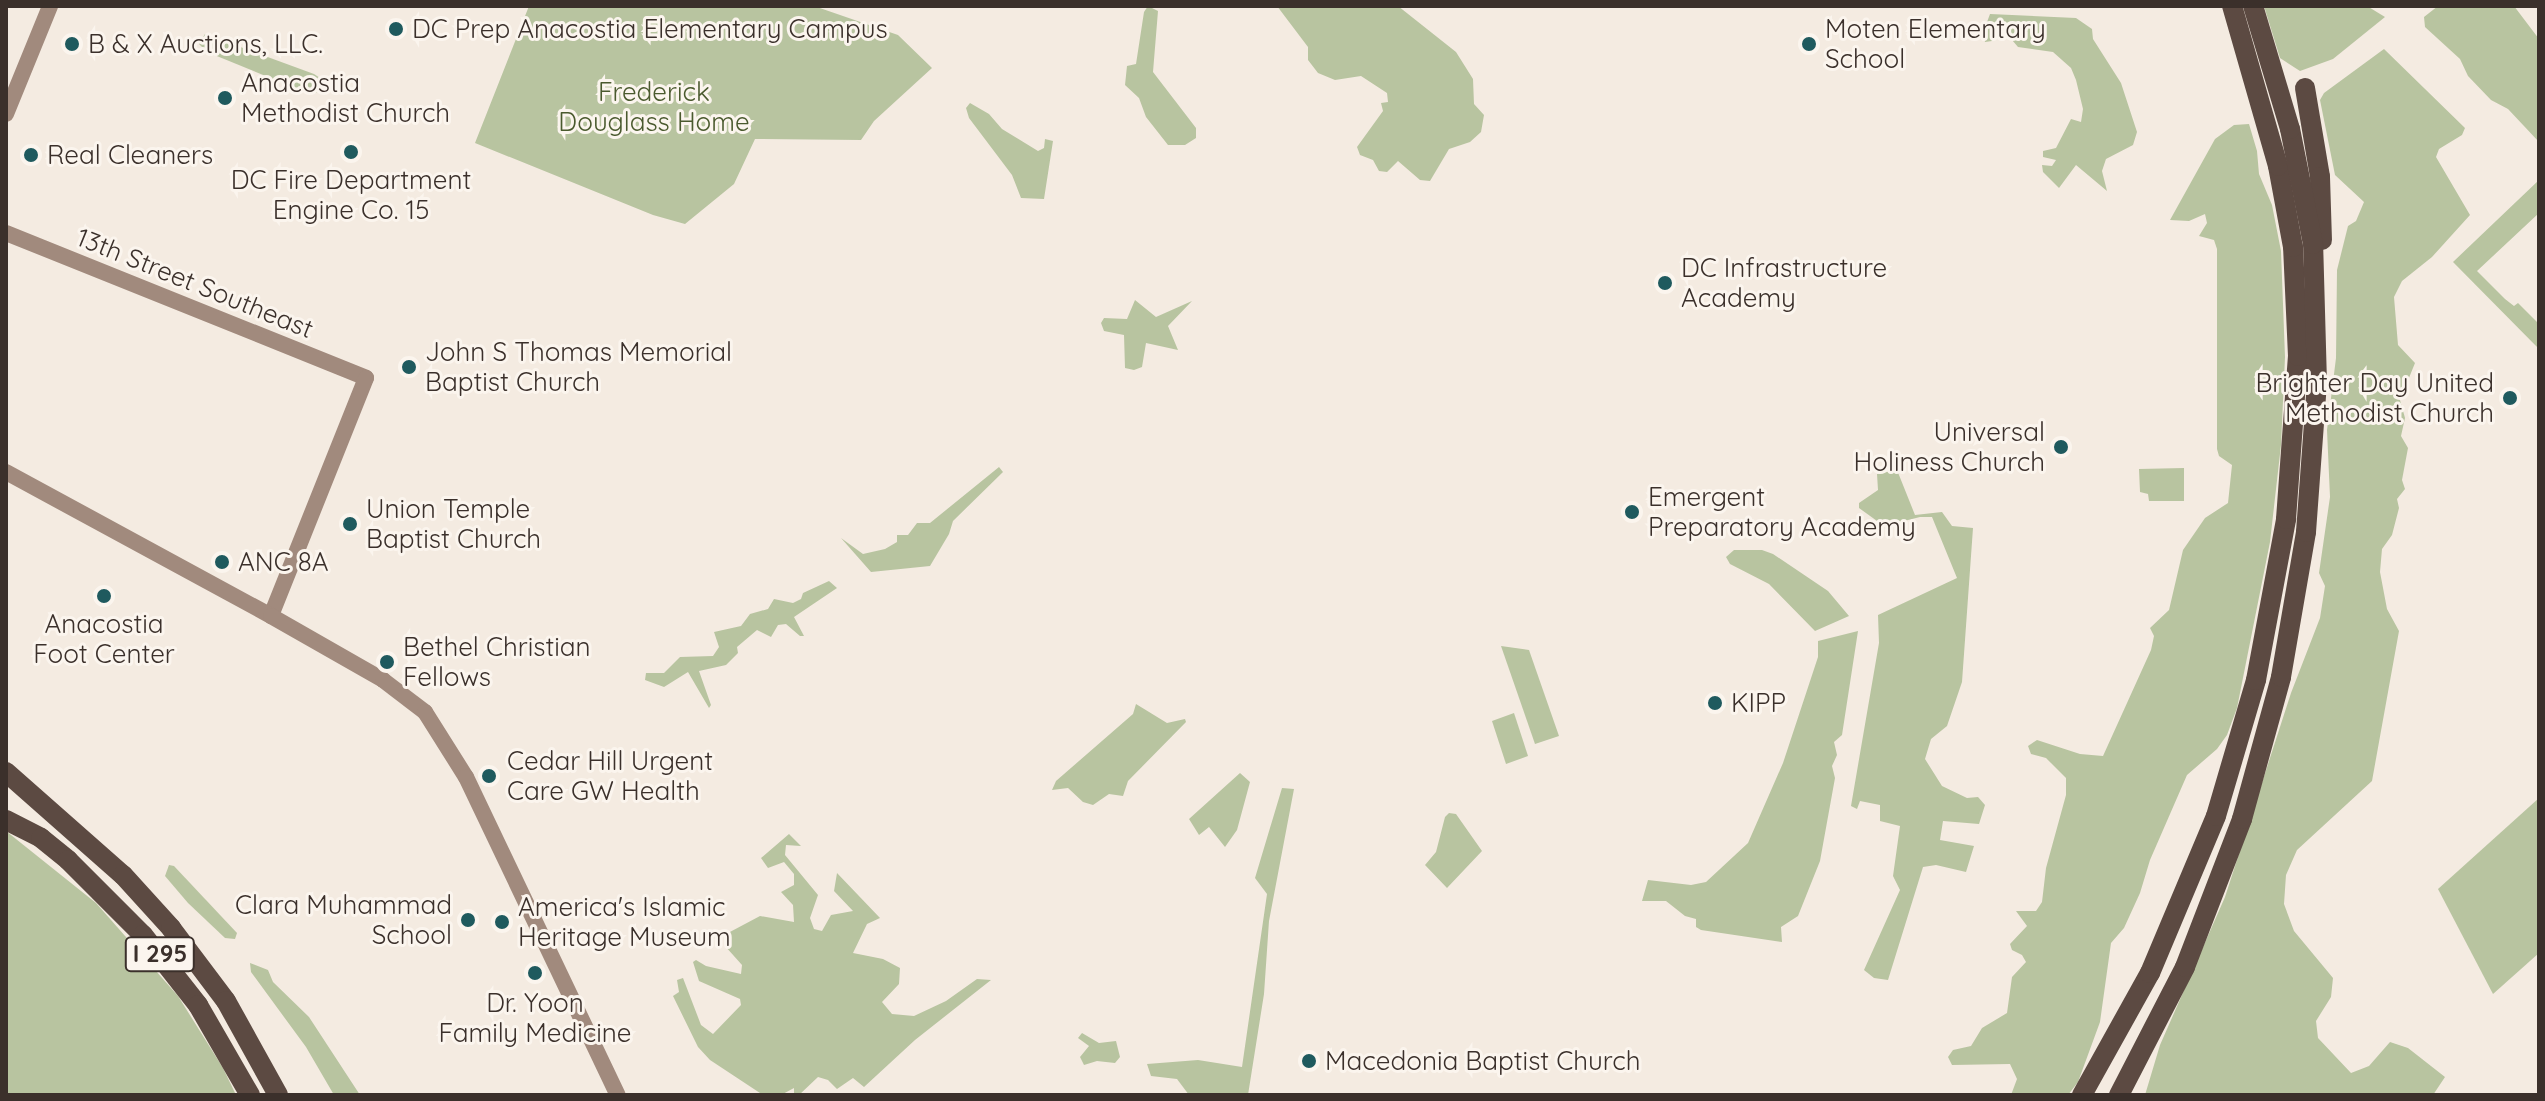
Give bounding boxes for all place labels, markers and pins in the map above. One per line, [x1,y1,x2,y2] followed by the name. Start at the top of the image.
[412,13,888,45] place label: DC Prep Anacostia Elementary Campus
[1825,13,2046,74] place label: Moten Elementary School
[387,20,405,38] marker: DC Prep Anacostia Elementary Campus
[88,28,323,60] place label: B & X Auctions, LLC.
[63,35,81,53] marker: B & X Auctions, LLC.
[1800,35,1818,53] marker: Moten Elementary School
[241,67,450,128] place label: Anacostia Methodist Church
[216,89,234,107] marker: Anacostia Methodist Church
[47,139,213,171] place label: Real Cleaners
[342,143,360,161] marker: DC Fire Department Engine Co. 15
[22,146,40,164] marker: Real Cleaners
[231,164,471,226] place label: DC Fire Department Engine Co. 15
[1681,252,1887,314] place label: DC Infrastructure Academy
[1656,274,1674,292] marker: DC Infrastructure Academy
[425,336,732,398] place label: John S Thomas Memorial Baptist Church
[400,358,418,376] marker: John S Thomas Memorial Baptist Church
[2255,367,2494,428] place label: Brighter Day United Methodist Church
[2501,389,2519,407] marker: Brighter Day United Methodist Church
[1854,416,2045,478] place label: Universal Holiness Church
[2052,438,2070,456] marker: Universal Holiness Church
[1648,481,1916,542] place label: Emergent Preparatory Academy
[366,493,541,554] place label: Union Temple Baptist Church
[1623,503,1641,521] marker: Emergent Preparatory Academy
[341,515,359,533] marker: Union Temple Baptist Church
[238,546,329,578] place label: ANC 8A
[213,553,231,571] marker: ANC 8A
[95,587,113,605] marker: Anacostia Foot Center
[33,608,175,670] place label: Anacostia Foot Center
[403,631,591,692] place label: Bethel Christian Fellows
[378,653,396,671] marker: Bethel Christian Fellows
[1731,687,1786,719] place label: KIPP
[1706,694,1724,712] marker: KIPP
[507,745,713,806] place label: Cedar Hill Urgent Care GW Health
[478,765,500,787] marker: Cedar Hill Urgent Care GW Health
[235,889,452,950] place label: Clara Muhammad School
[518,891,731,952] place label: America's Islamic Heritage Museum
[459,911,477,929] marker: Clara Muhammad School
[493,913,511,931] marker: America's Islamic Heritage Museum
[524,962,546,984] marker: Dr. Yoon Family Medicine
[439,987,631,1048] place label: Dr. Yoon Family Medicine
[1325,1045,1640,1077] place label: Macedonia Baptist Church
[1300,1052,1318,1070] marker: Macedonia Baptist Church

